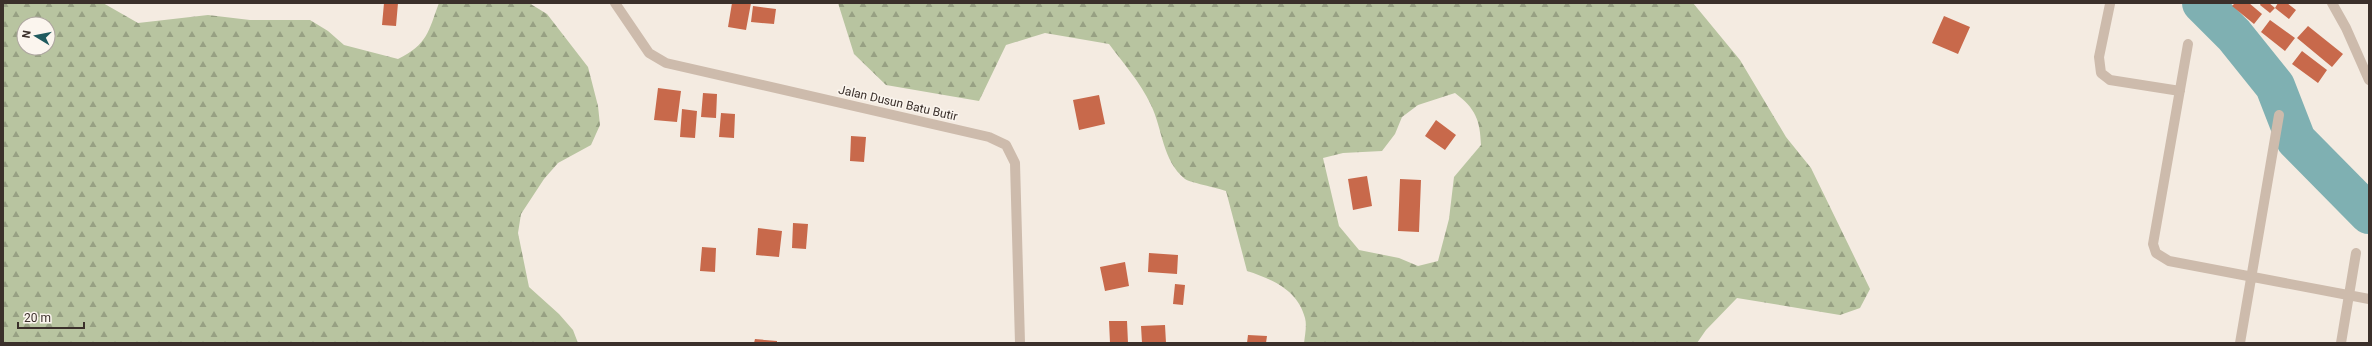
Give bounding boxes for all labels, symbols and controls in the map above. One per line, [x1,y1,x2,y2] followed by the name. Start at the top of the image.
[16,16,56,56] north arrow
[20,29,34,39] text: N
[837,82,959,124] street label: Jalan Dusun Batu Butir
[18,304,84,330] scale bar
[24,311,51,325] text: 20 m

